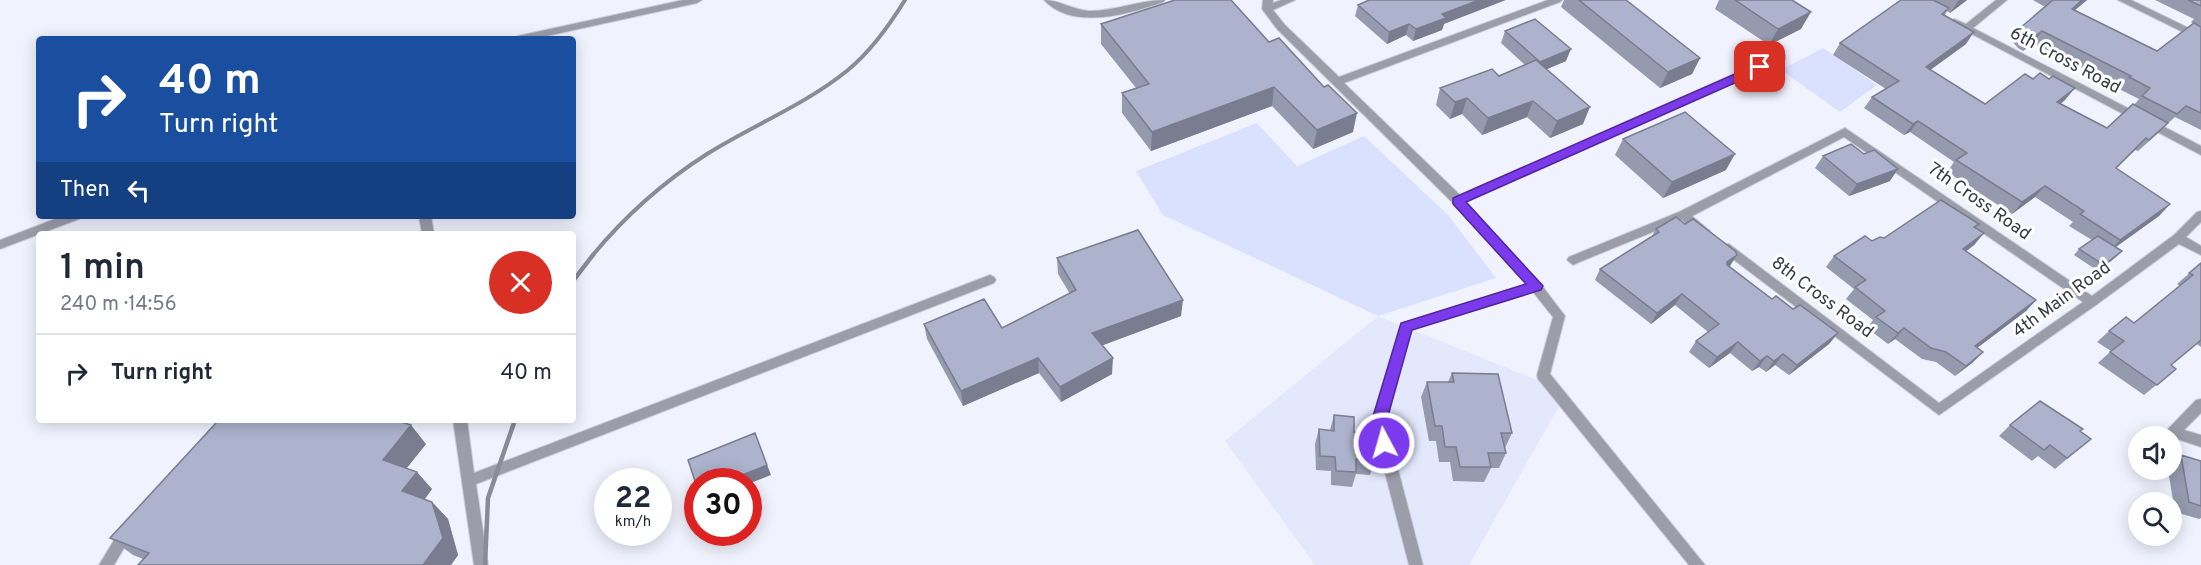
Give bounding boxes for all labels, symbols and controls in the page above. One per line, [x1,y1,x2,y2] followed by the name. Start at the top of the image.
[2006,22,2124,100] street label: 6th Cross Road
[1734,41,1785,92] pin
[1743,50,1776,83] icon: arrive
[159,56,261,109] text: 40 m
[60,60,138,138] icon: right
[159,108,278,142] text: Turn right
[1923,158,2035,246] street label: 7th Cross Road
[122,174,155,207] icon: left
[60,177,110,204] text: Then
[60,246,145,292] text: 1 min
[489,251,552,314] button: close
[1766,252,1878,344] street label: 8th Cross Road
[2008,257,2116,343] street label: 4th Main Road
[60,292,177,318] text: 240 m · 14:56
[60,357,93,390] icon: right
[111,360,213,387] text: Turn right
[500,360,552,387] text: 40 m
[1352,411,1416,475] position arrow
[2128,426,2182,546] map controls
[2128,426,2182,480] button: sound
[684,468,762,546] speed limit sign: 30
[615,481,651,518] text: 22
[2128,492,2182,546] button: search
[615,513,651,532] text: km/h

